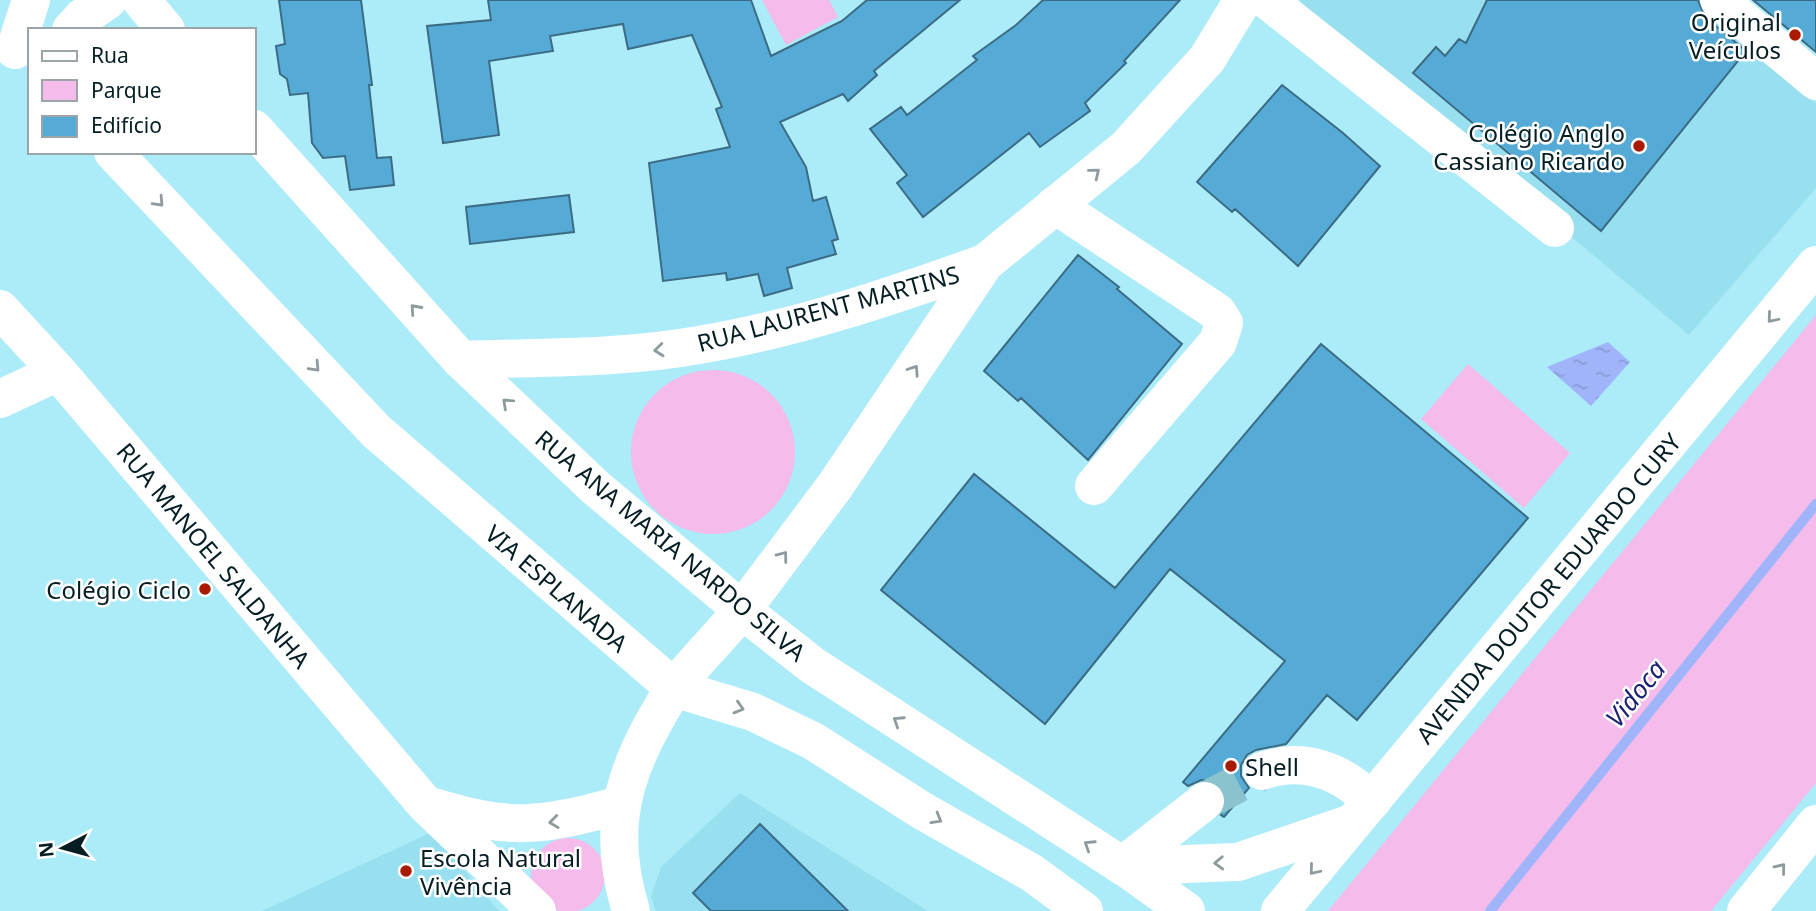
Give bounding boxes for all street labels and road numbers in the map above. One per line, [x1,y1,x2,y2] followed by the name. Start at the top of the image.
[693,257,963,359] street label: RUA LAURENT MARTINS
[529,422,814,669] street label: RUA ANA MARIA NARDO SILVA
[1408,425,1688,750] street label: AVENIDA DOUTOR EDUARDO CURY
[110,435,319,675] street label: RUA MANOEL SALDANHA
[479,517,636,660] street label: VIA ESPLANADA

